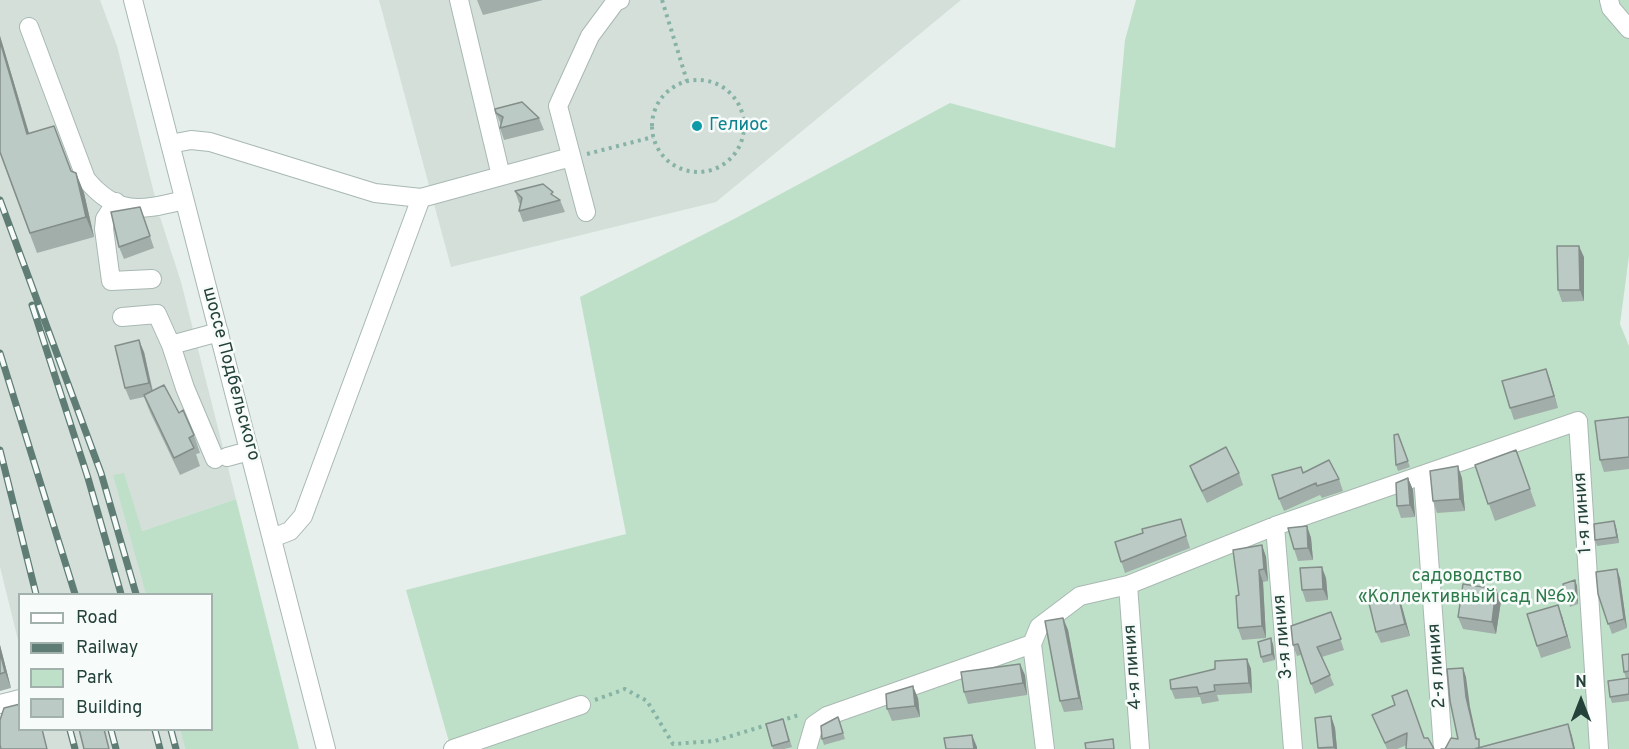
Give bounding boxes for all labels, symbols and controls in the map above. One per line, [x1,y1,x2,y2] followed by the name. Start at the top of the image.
[709,115,768,137] place label: Гелиос
[690,119,704,133] marker: Гелиос
[196,285,264,463] street label: шоссе Подбельского
[1570,471,1598,555] street label: 1-я линия
[1358,566,1576,608] park label: садоводство «Коллективный сад №6»
[18,593,213,731] legend
[1270,594,1298,680] street label: 3-я линия
[76,607,118,630] text: Road
[1424,623,1452,709] street label: 2-я линия
[1120,624,1148,710] street label: 4-я линия
[76,637,138,660] text: Railway
[76,667,113,690] text: Park
[1551,671,1611,731] north arrow
[1575,673,1587,693] text: N
[76,697,142,720] text: Building

